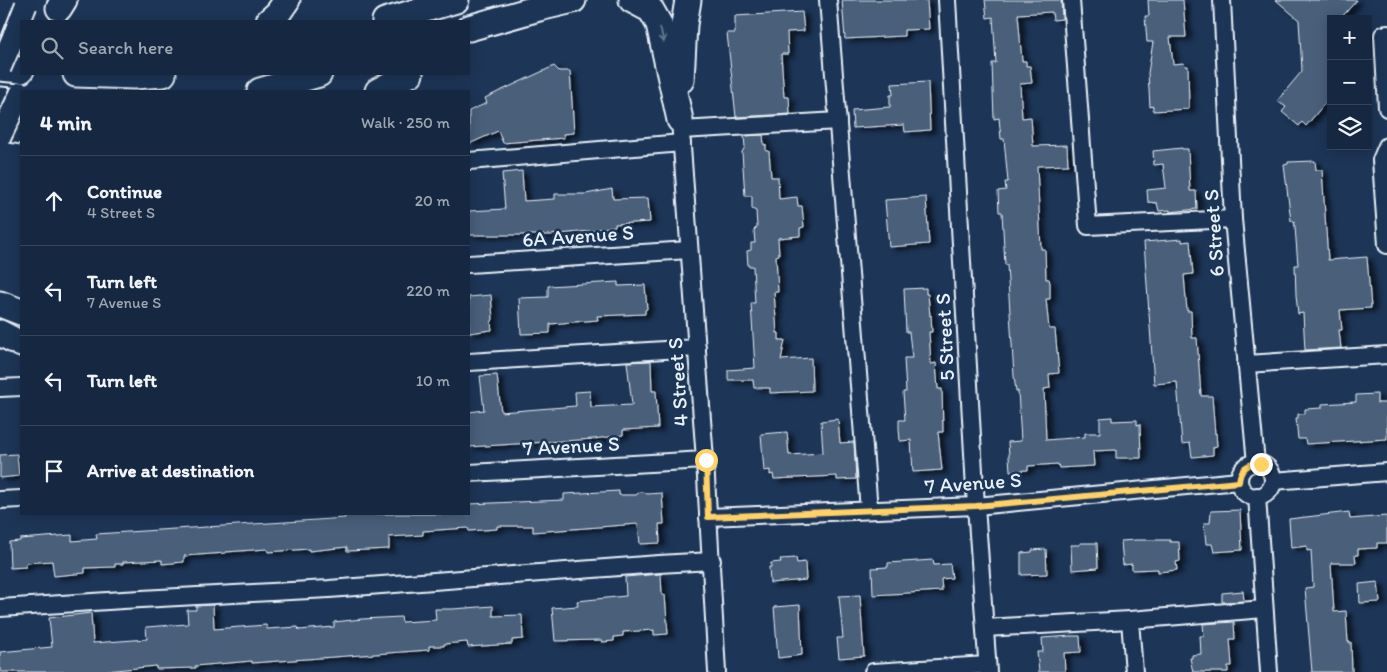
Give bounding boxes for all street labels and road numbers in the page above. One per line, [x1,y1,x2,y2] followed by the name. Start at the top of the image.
[1198,188,1229,278] street label: 6 Street S
[521,219,635,252] street label: 6A Avenue S
[930,293,959,382] street label: 5 Street S
[662,337,693,427] street label: 4 Street S
[522,430,620,461] street label: 7 Avenue S
[924,467,1022,498] street label: 7 Avenue S

